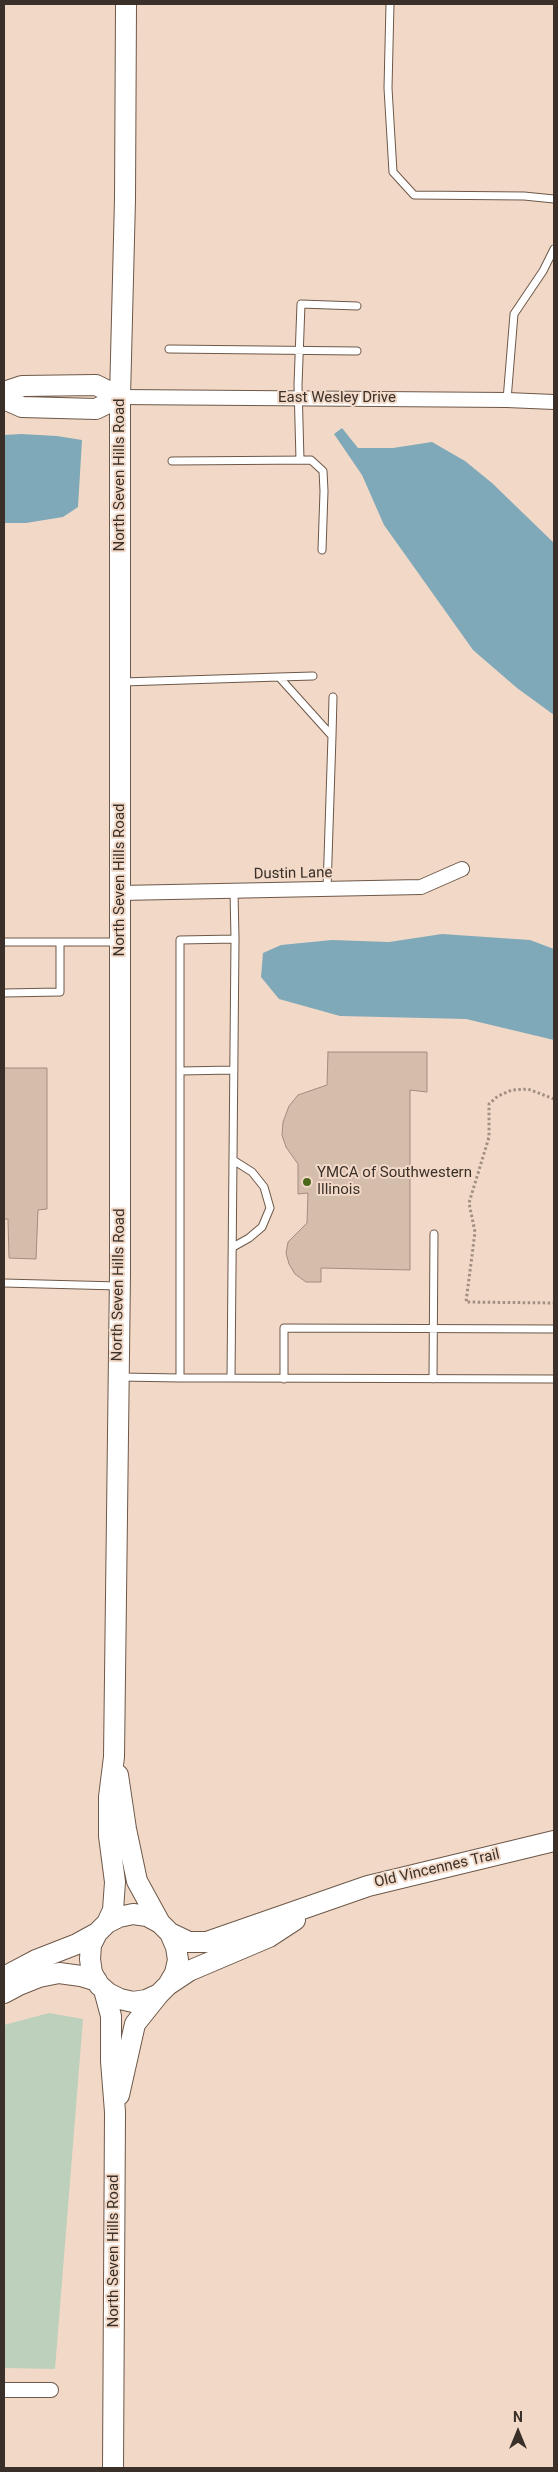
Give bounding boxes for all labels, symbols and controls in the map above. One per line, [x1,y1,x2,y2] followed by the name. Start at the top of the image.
[278,389,396,407] street label: East Wesley Drive
[111,398,129,552] street label: North Seven Hills Road
[111,803,129,957] street label: North Seven Hills Road
[253,864,333,884] street label: Dustin Lane
[317,1164,472,1199] place label: YMCA of Southwestern Illinois
[301,1176,313,1188] marker: YMCA of Southwestern Illinois
[109,1208,129,1362] street label: North Seven Hills Road
[373,1846,501,1892] street label: Old Vincennes Trail
[105,2174,123,2328] street label: North Seven Hills Road
[493,2407,543,2457] north arrow
[513,2409,523,2425] text: N

